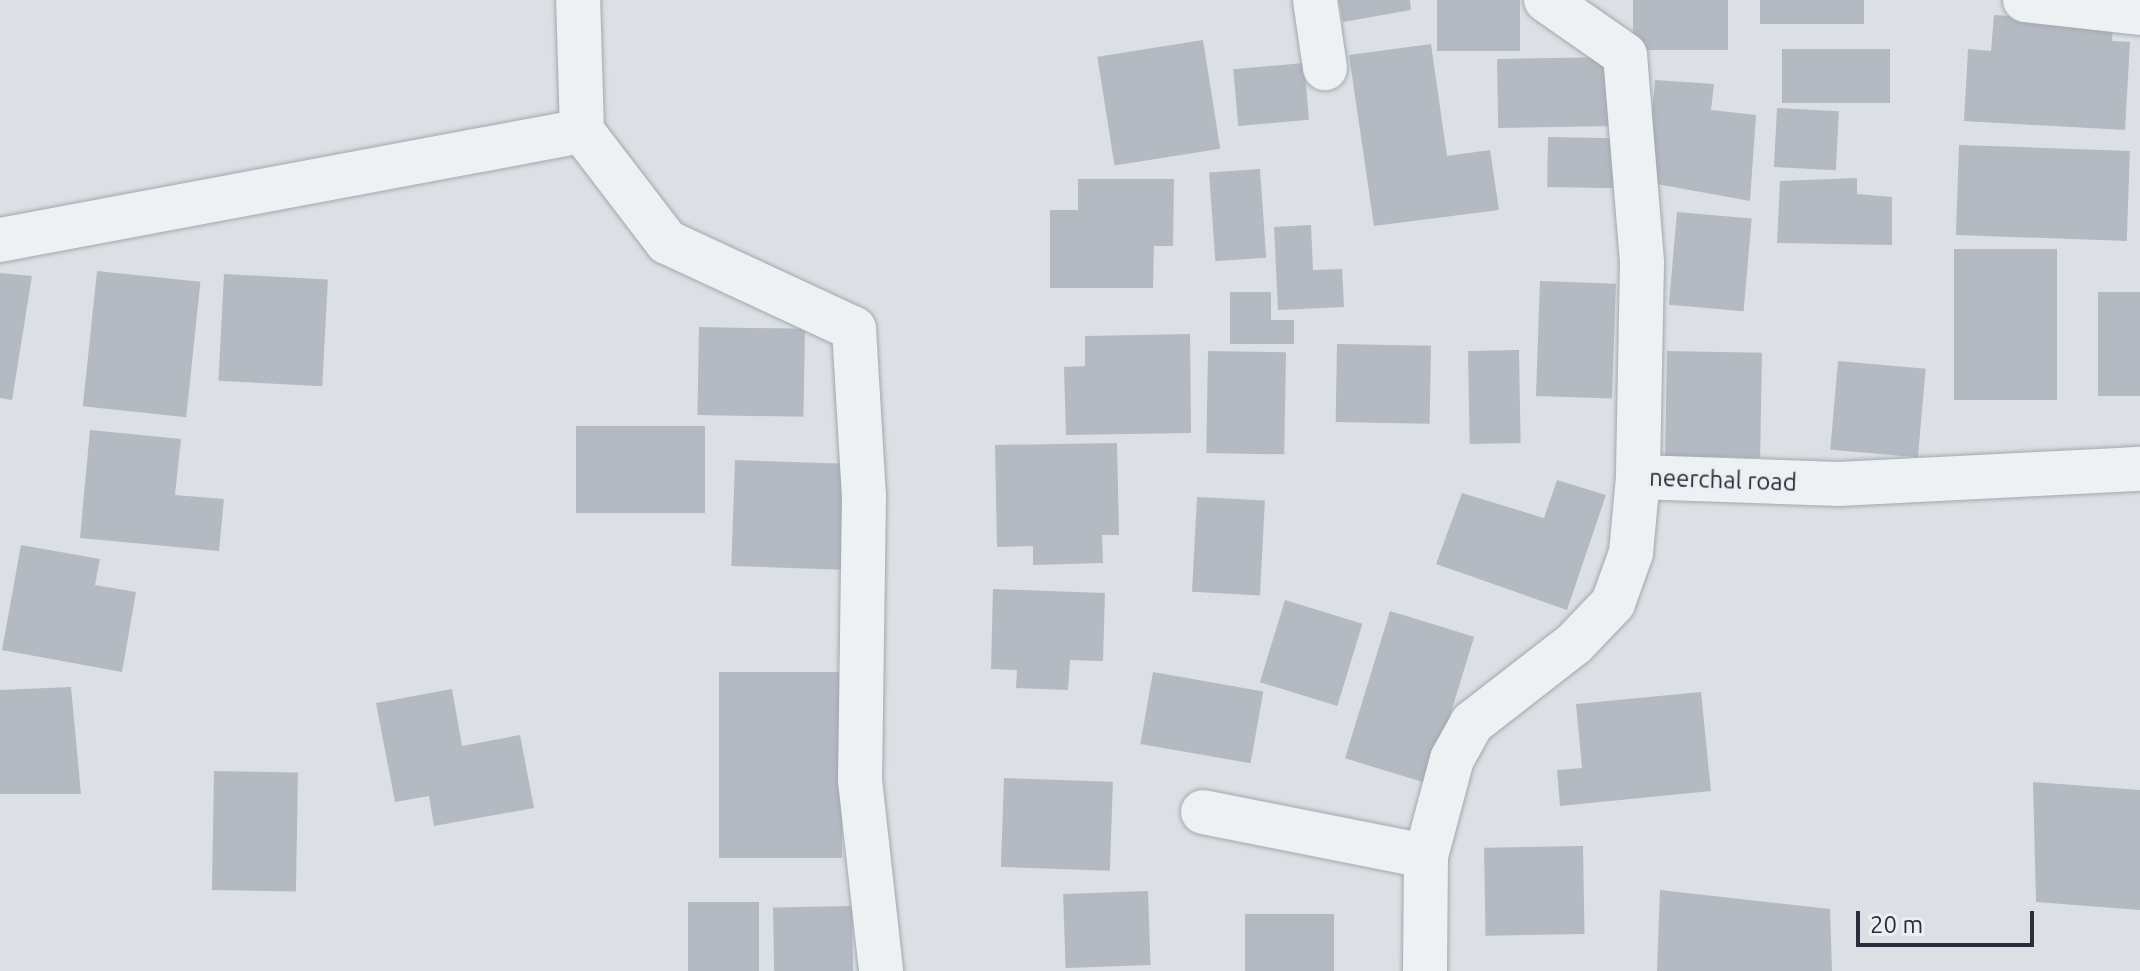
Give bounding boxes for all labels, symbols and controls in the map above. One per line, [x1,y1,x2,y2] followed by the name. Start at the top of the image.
[1649,463,1797,497] street label: neerchal road
[1860,895,2038,945] scale bar
[1870,911,1923,938] text: 20 m

